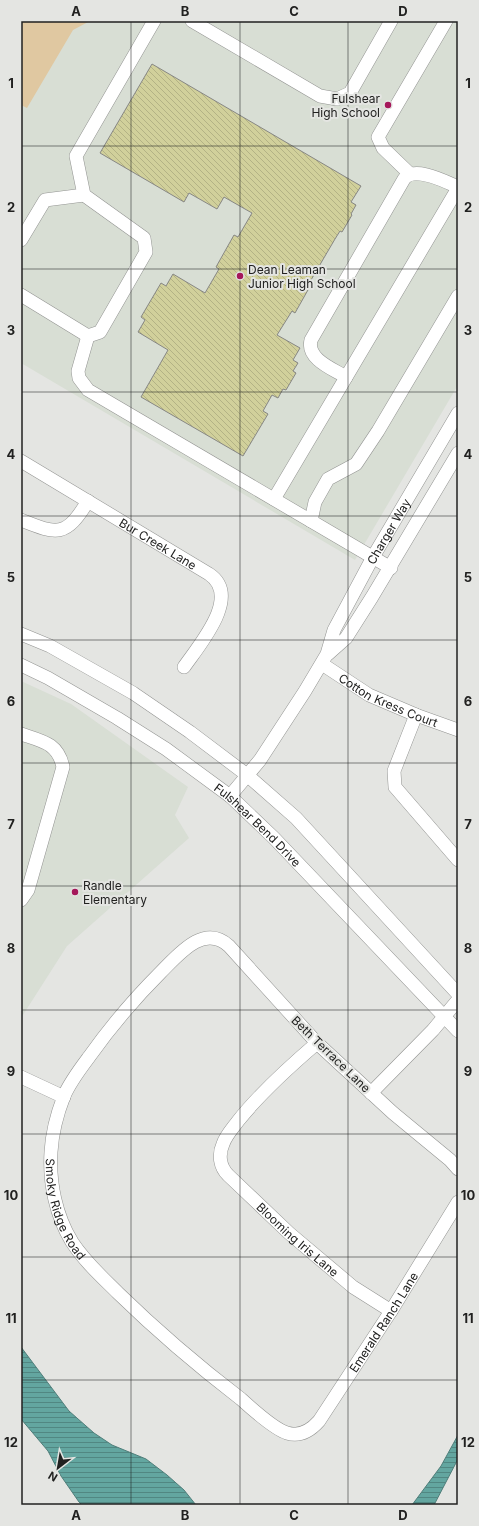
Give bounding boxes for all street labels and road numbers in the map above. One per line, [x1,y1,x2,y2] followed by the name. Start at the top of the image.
[363,495,414,567] street label: Charger Way
[117,514,200,572] street label: Bur Creek Lane
[336,670,440,730] street label: Cotton Kress Court
[212,780,304,869] street label: Fulshear Bend Drive
[288,1013,374,1095] street label: Beth Terrace Lane
[43,1158,89,1262] street label: Smoky Ridge Road
[254,1199,342,1279] street label: Blooming Iris Lane
[346,1269,421,1375] street label: Emerald Ranch Lane

